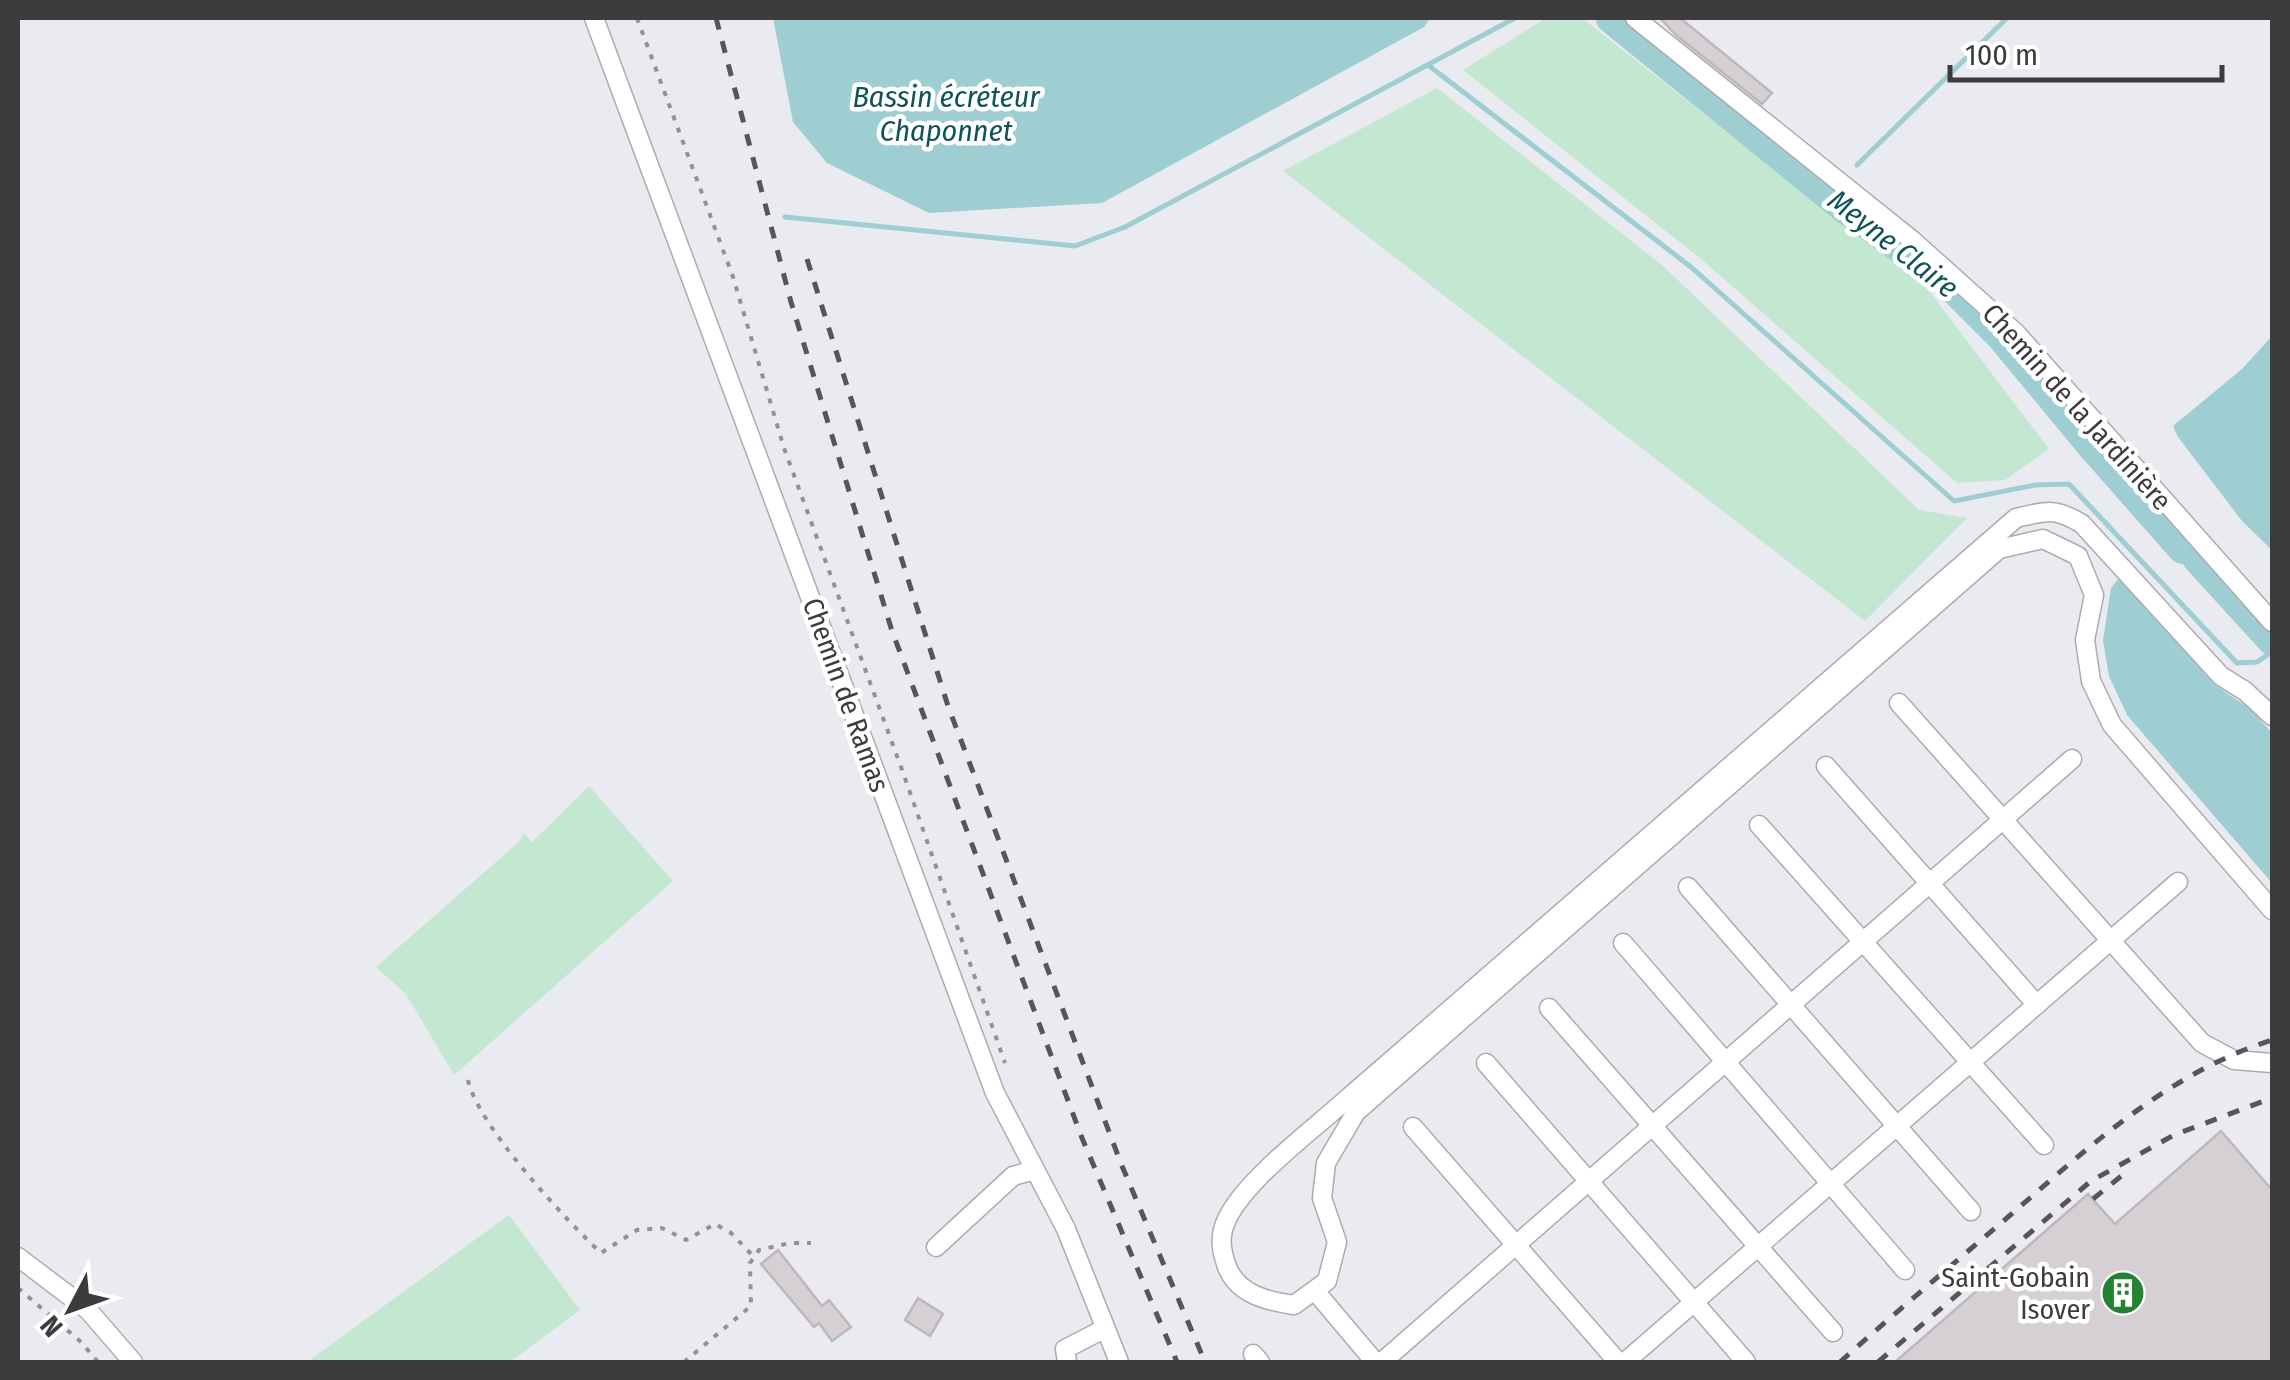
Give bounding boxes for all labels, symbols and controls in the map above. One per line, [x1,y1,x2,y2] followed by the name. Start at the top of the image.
[1950,20,2222,82] scale bar
[1965,37,2038,73] text: 100 m
[852,79,1041,149] water label: Bassin écréteur Chaponnet
[1821,182,1965,306] water label: Meyne Claire
[1976,297,2178,517] street label: Chemin de la Jardinière
[796,594,896,796] street label: Chemin de Ramas
[20,1260,120,1360] north arrow
[1941,1261,2090,1326] place label: Saint-Gobain Isover
[2100,1270,2146,1316] building icon: Saint-Gobain Isover
[34,1309,69,1343] text: N

